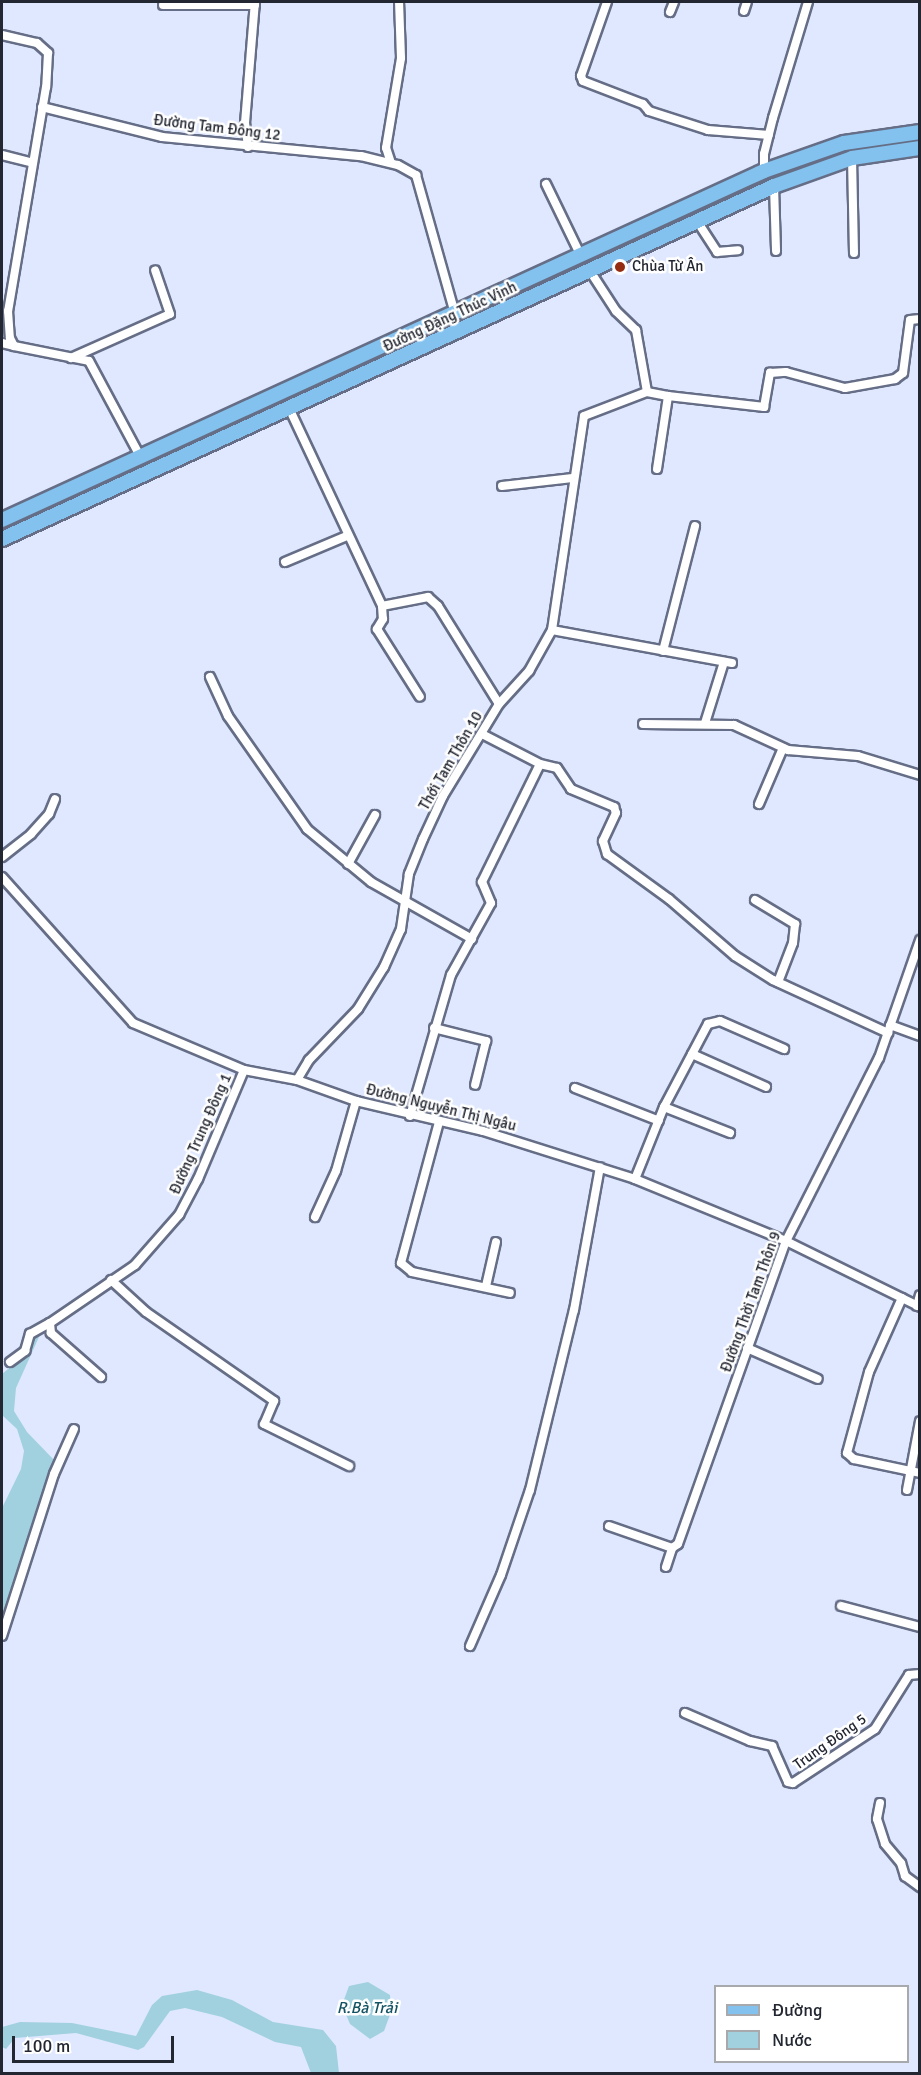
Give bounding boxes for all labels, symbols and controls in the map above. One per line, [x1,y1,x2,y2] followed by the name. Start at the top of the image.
[152,111,282,145] street label: Đường Tam Đông 12
[632,258,704,276] place label: Chùa Từ Ân
[613,260,627,274] marker: Chùa Từ Ân
[380,278,520,356] street label: Đường Đặng Thúc Vịnh
[415,708,487,814] street label: Thới Tam Thôn 10
[166,1071,236,1197] street label: Đường Trung Đông 1
[364,1081,518,1135] street label: Đường Nguyễn Thị Ngâu
[717,1229,785,1375] street label: Đường Thời Tam Thôn 9
[790,1710,870,1774] street label: Trung Đông 5
[714,1985,909,2063] legend
[337,1998,397,2018] water label: R.Bà Trải
[772,1999,823,2021] text: Đường
[15,2024,177,2062] scale bar
[772,2029,812,2051] text: Nước
[23,2035,70,2057] text: 100 m

